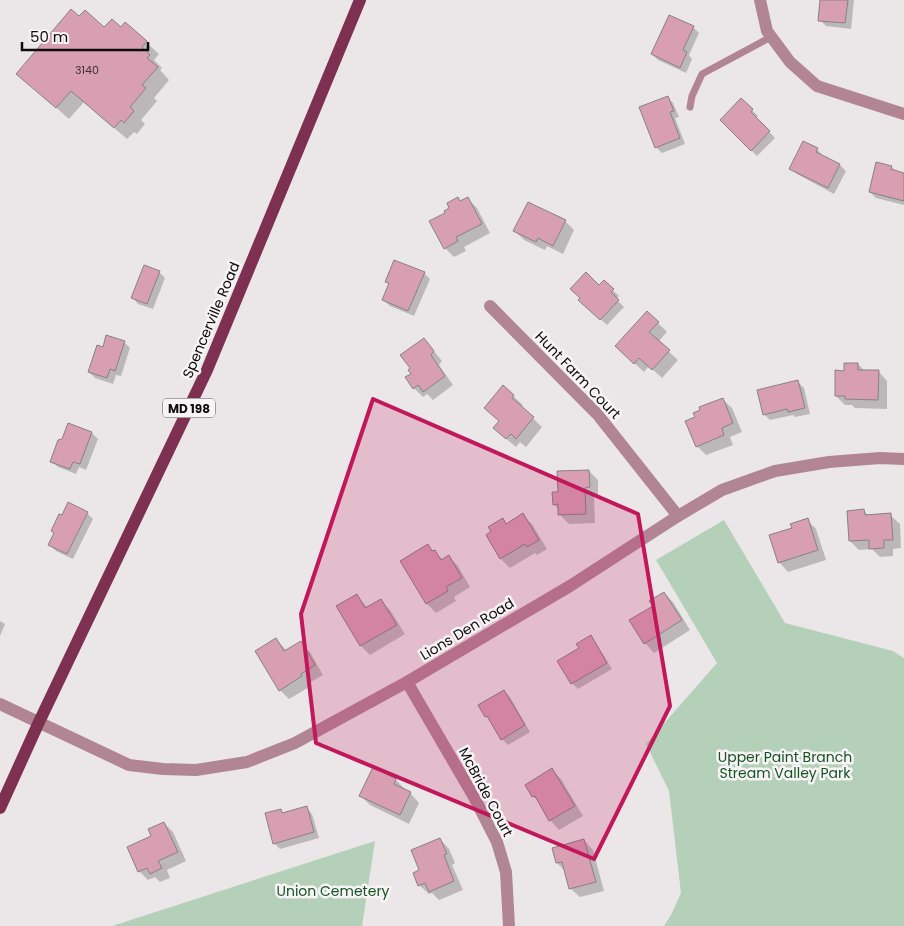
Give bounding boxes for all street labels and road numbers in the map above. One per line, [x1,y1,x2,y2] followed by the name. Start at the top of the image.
[177,259,245,381] street label: Spencerville Road
[531,327,625,423] street label: Hunt Farm Court
[163,398,215,418] road number: MD 198
[416,593,518,665] street label: Lions Den Road
[454,744,518,840] street label: McBride Court

